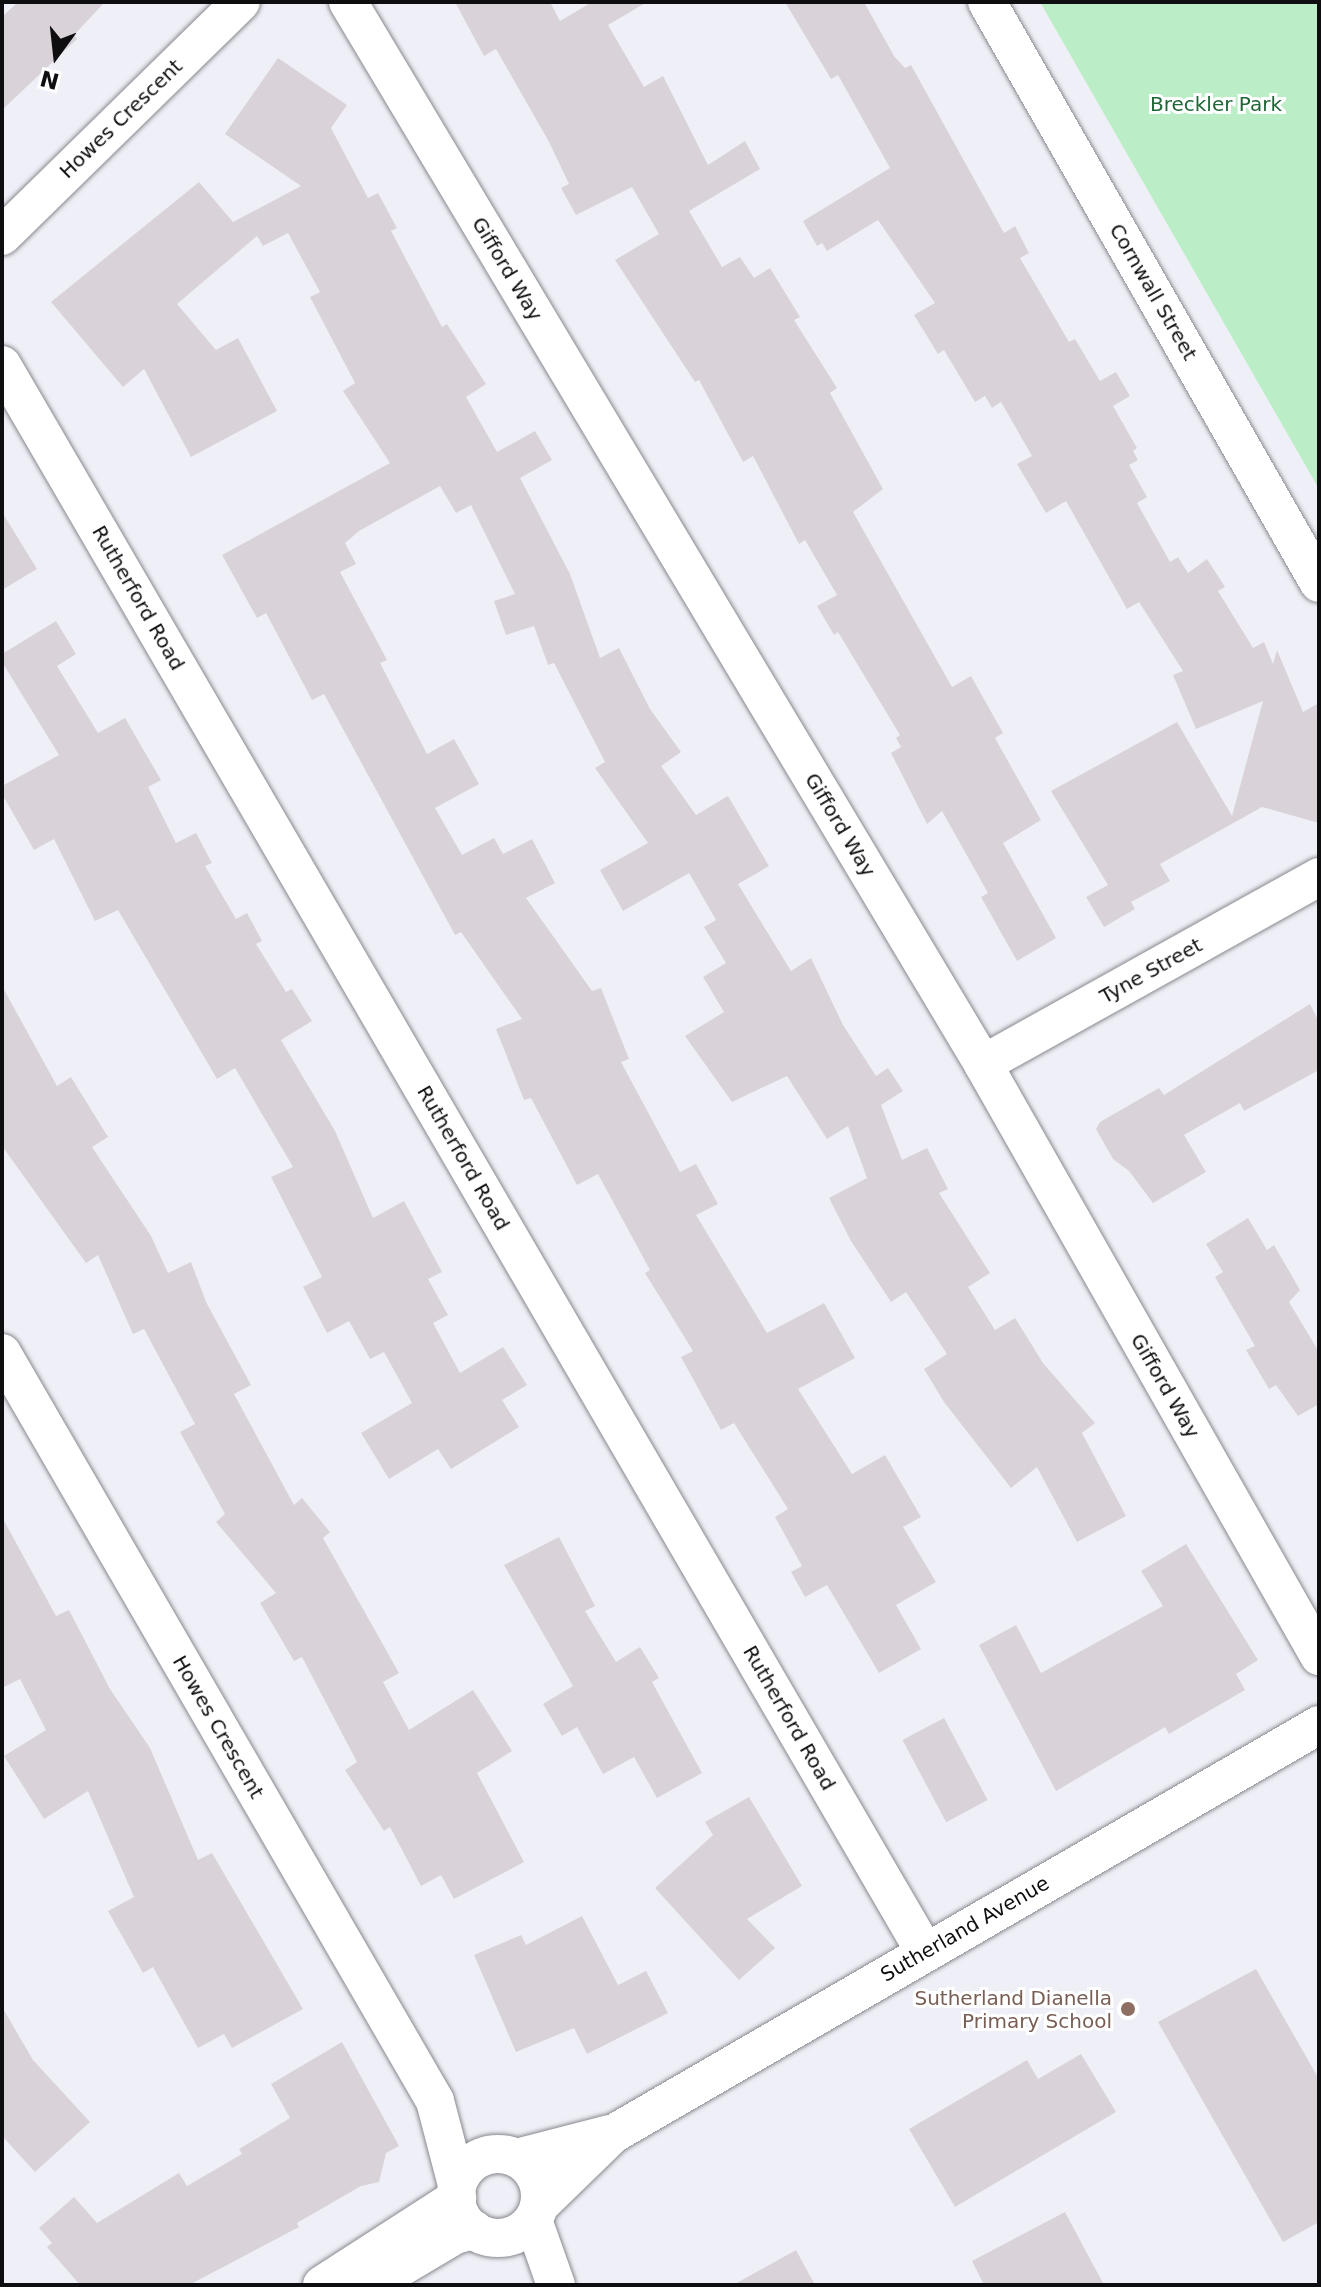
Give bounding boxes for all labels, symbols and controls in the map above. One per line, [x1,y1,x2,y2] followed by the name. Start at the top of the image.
[16,16,96,96] north arrow
[55,54,187,184] street label: Howes Crescent
[38,65,62,94] text: N
[1150,92,1282,116] park label: Breckler Park
[467,213,547,325] street label: Gifford Way
[1104,219,1202,365] street label: Cornwall Street
[87,521,189,675] street label: Rutherford Road
[800,769,880,881] street label: Gifford Way
[1096,933,1206,1009] street label: Tyne Street
[412,1081,514,1235] street label: Rutherford Road
[1125,1330,1205,1442] street label: Gifford Way
[738,1641,840,1795] street label: Rutherford Road
[167,1651,269,1803] street label: Howes Crescent
[877,1871,1053,1987] street label: Sutherland Avenue
[914,1986,1112,2033] place label: Sutherland Dianella Primary School
[1119,2000,1137,2018] marker: Sutherland Dianella Primary School

